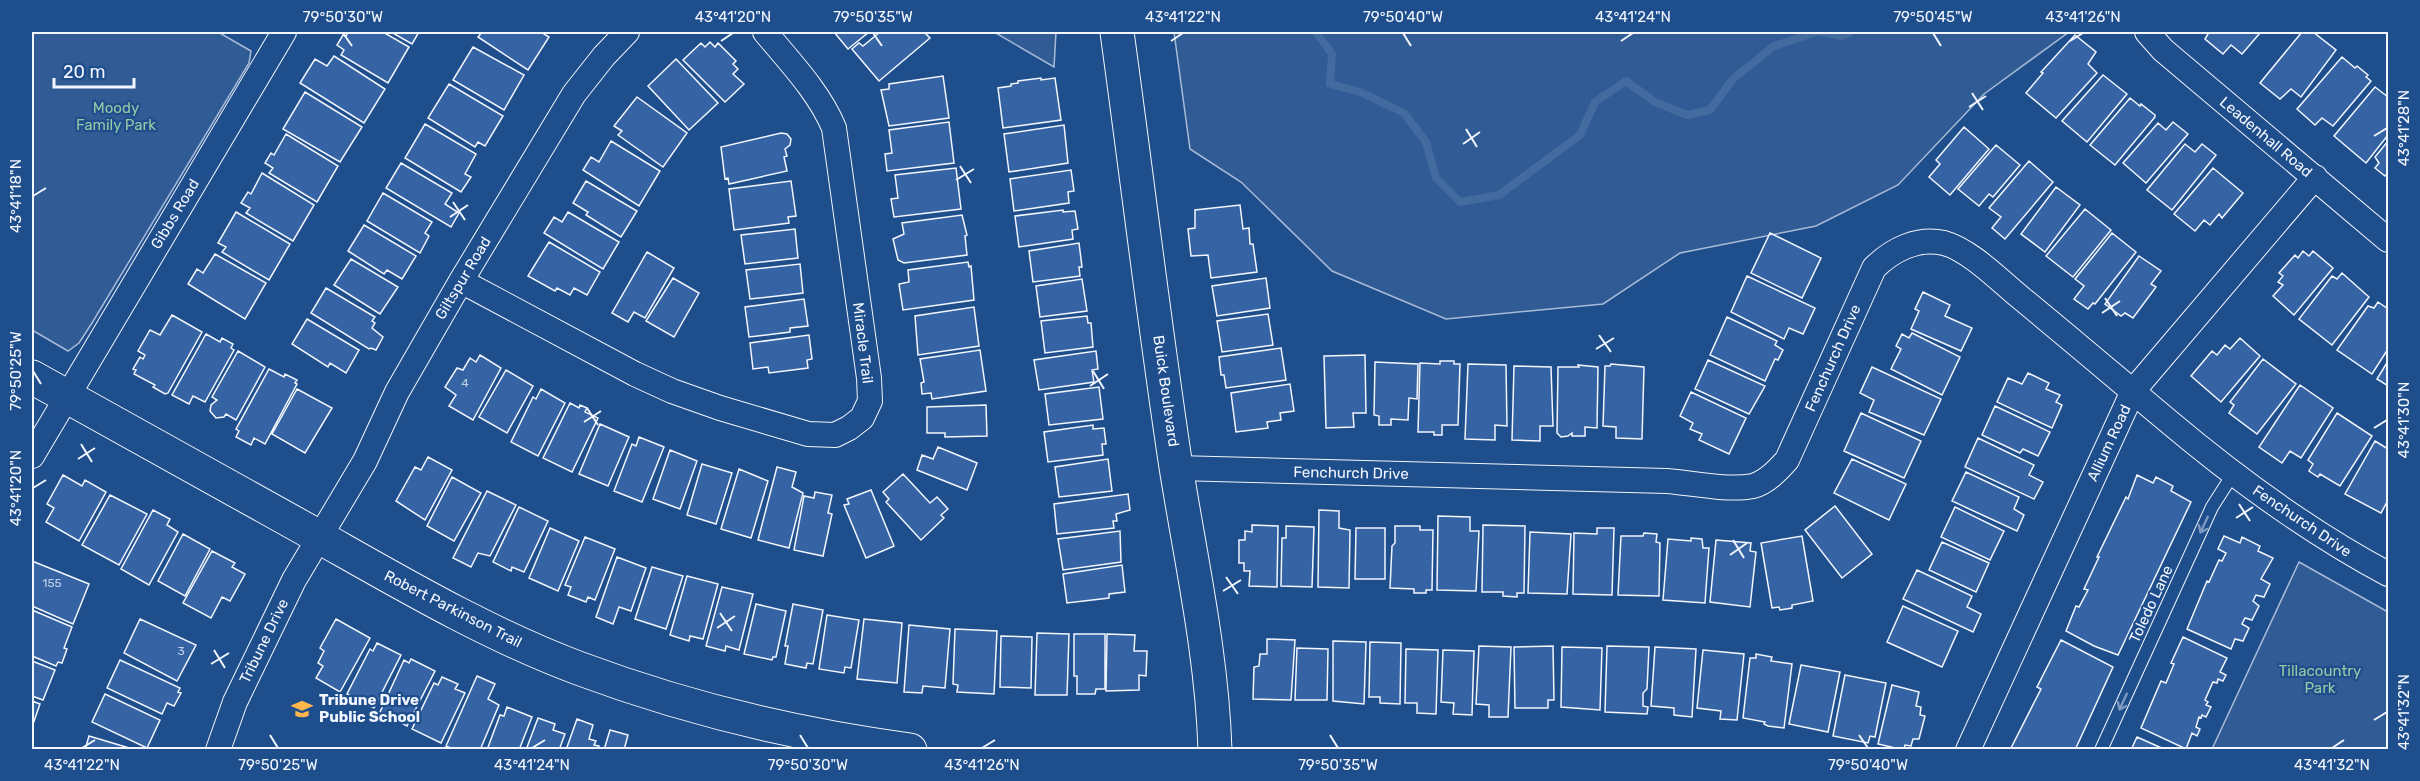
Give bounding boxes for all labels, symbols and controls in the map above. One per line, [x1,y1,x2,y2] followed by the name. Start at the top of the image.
[303,8,383,26] text: 79°50'30"W
[695,8,771,26] text: 43°41'20"N
[833,8,913,26] text: 79°50'35"W
[1145,8,1221,26] text: 43°41'22"N
[1363,8,1443,26] text: 79°50'40"W
[1595,8,1671,26] text: 43°41'24"N
[1893,8,1973,26] text: 79°50'45"W
[2045,8,2121,26] text: 43°41'26"N
[54,51,134,89] scale bar
[63,61,105,83] text: 20 m
[2395,90,2413,166] text: 43°41'28"N
[2216,93,2316,181] street label: Leadenhall Road
[76,99,156,134] park label: Moody Family Park
[7,159,25,233] text: 43°41'18"N
[147,176,203,252] street label: Gibbs Road
[431,233,495,323] street label: Giltspur Road
[849,301,877,385] street label: Miracle Trail
[1801,302,1865,414] street label: Fenchurch Drive
[7,331,25,411] text: 79°50'25"W
[1149,334,1183,448] street label: Buick Boulevard
[461,376,469,390] house number: 4
[2395,382,2413,458] text: 43°41'30"N
[2083,402,2135,484] street label: Allium Road
[7,450,25,526] text: 43°41'20"N
[1293,463,1409,483] street label: Fenchurch Drive
[2249,481,2355,561] street label: Fenchurch Drive
[2198,515,2209,533] one-way arrow
[2125,562,2177,646] street label: Toledo Lane
[381,566,525,652] street label: Robert Parkinson Trail
[42,576,62,590] house number: 155
[236,596,292,686] street label: Tribune Drive
[177,644,185,658] house number: 3
[2279,662,2361,697] park label: Tillacountry Park
[2395,674,2413,750] text: 43°41'32"N
[319,691,420,726] place label: Tribune Drive Public School
[2116,692,2128,710] one-way arrow
[290,697,314,721] school or university icon: Tribune Drive Public School
[44,756,120,774] text: 43°41'22"N
[238,756,318,774] text: 79°50'25"W
[494,756,570,774] text: 43°41'24"N
[768,756,848,774] text: 79°50'30"W
[944,756,1020,774] text: 43°41'26"N
[1298,756,1378,774] text: 79°50'35"W
[1828,756,1908,774] text: 79°50'40"W
[2294,756,2370,774] text: 43°41'32"N

